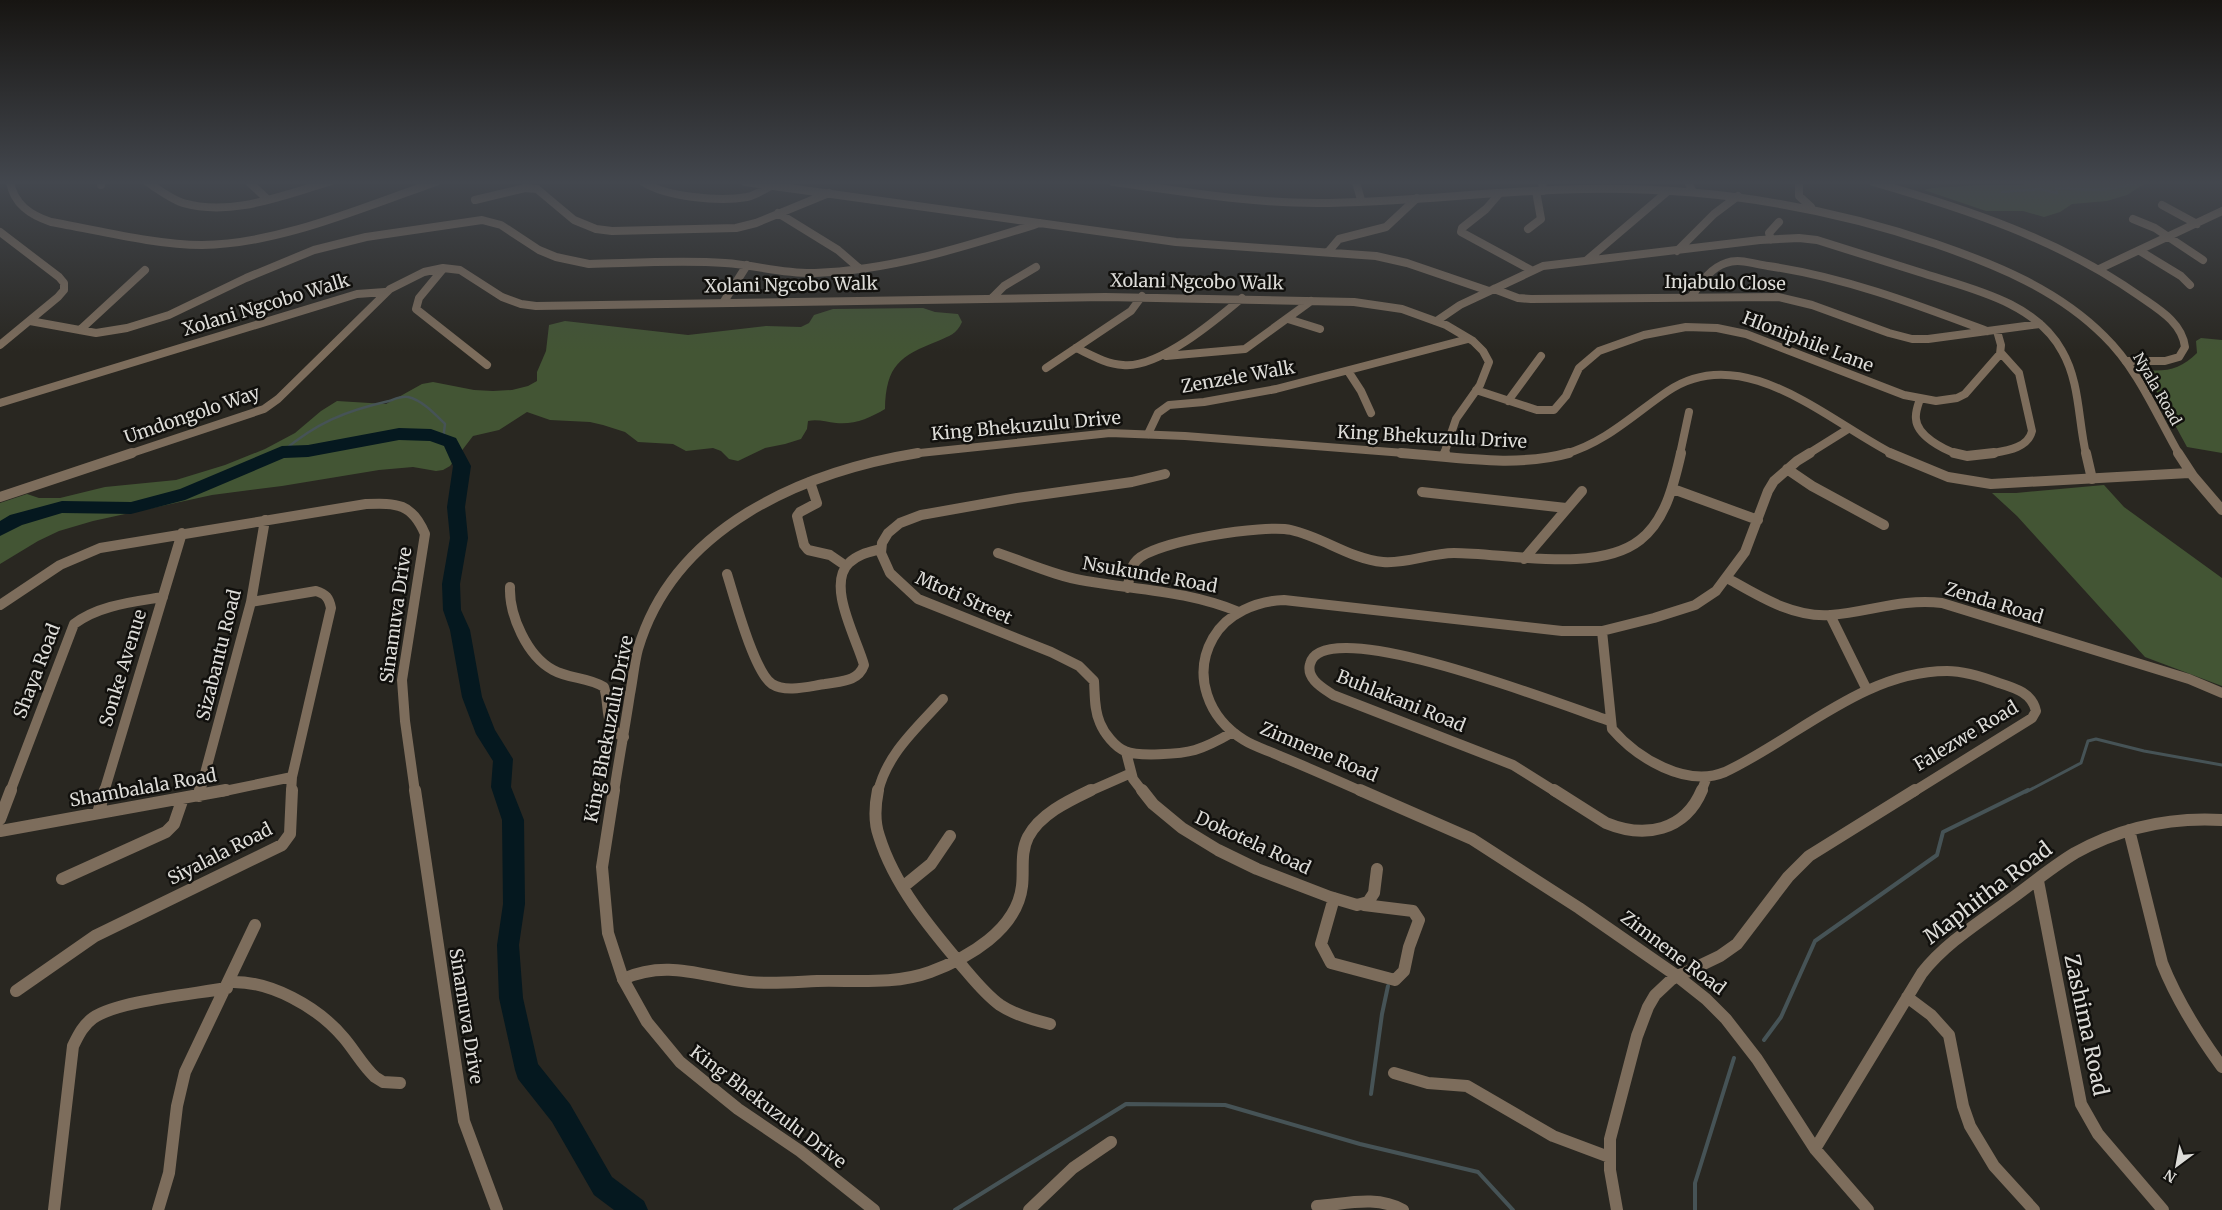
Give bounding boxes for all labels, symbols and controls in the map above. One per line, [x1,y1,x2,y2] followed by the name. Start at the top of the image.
[179,268,353,341] street label: Xolani Ngcobo Walk
[1110,268,1285,295] street label: Xolani Ngcobo Walk
[1664,270,1786,295] street label: Injabulo Close
[704,271,879,298] street label: Xolani Ngcobo Walk
[1739,306,1877,377] street label: Hloniphile Lane
[2129,349,2186,428] street label: Nyala Road
[1179,355,1297,398] street label: Zenzele Walk
[121,380,263,449] street label: Umdongolo Way
[930,406,1122,445] street label: King Bhekuzulu Drive
[1336,420,1528,453] street label: King Bhekuzulu Drive
[375,545,416,684] street label: Sinamuva Drive
[1081,551,1219,598] street label: Nsukunde Road
[912,566,1016,629] street label: Mtoti Street
[1942,577,2046,628] street label: Zenda Road
[191,587,246,723] street label: Sizabantu Road
[94,607,151,729] street label: Sonke Avenue
[8,620,65,722] street label: Shaya Road
[579,633,638,824] street label: King Bhekuzulu Drive
[1333,664,1469,737] street label: Buhlakani Road
[1909,695,2022,776] street label: Falezwe Road
[1257,716,1382,787] street label: Zimnene Road
[68,763,218,812] street label: Shambalala Road
[1192,806,1315,879] street label: Dokotela Road
[164,817,276,890] street label: Siyalala Road
[1918,835,2058,950] street label: Maphitha Road
[1616,906,1731,1000] street label: Zimnene Road
[444,946,489,1085] street label: Sinamuva Drive
[2058,952,2115,1098] street label: Zashima Road
[685,1040,851,1173] street label: King Bhekuzulu Drive
[2152,1140,2202,1190] north arrow
[2161,1165,2180,1187] text: N

